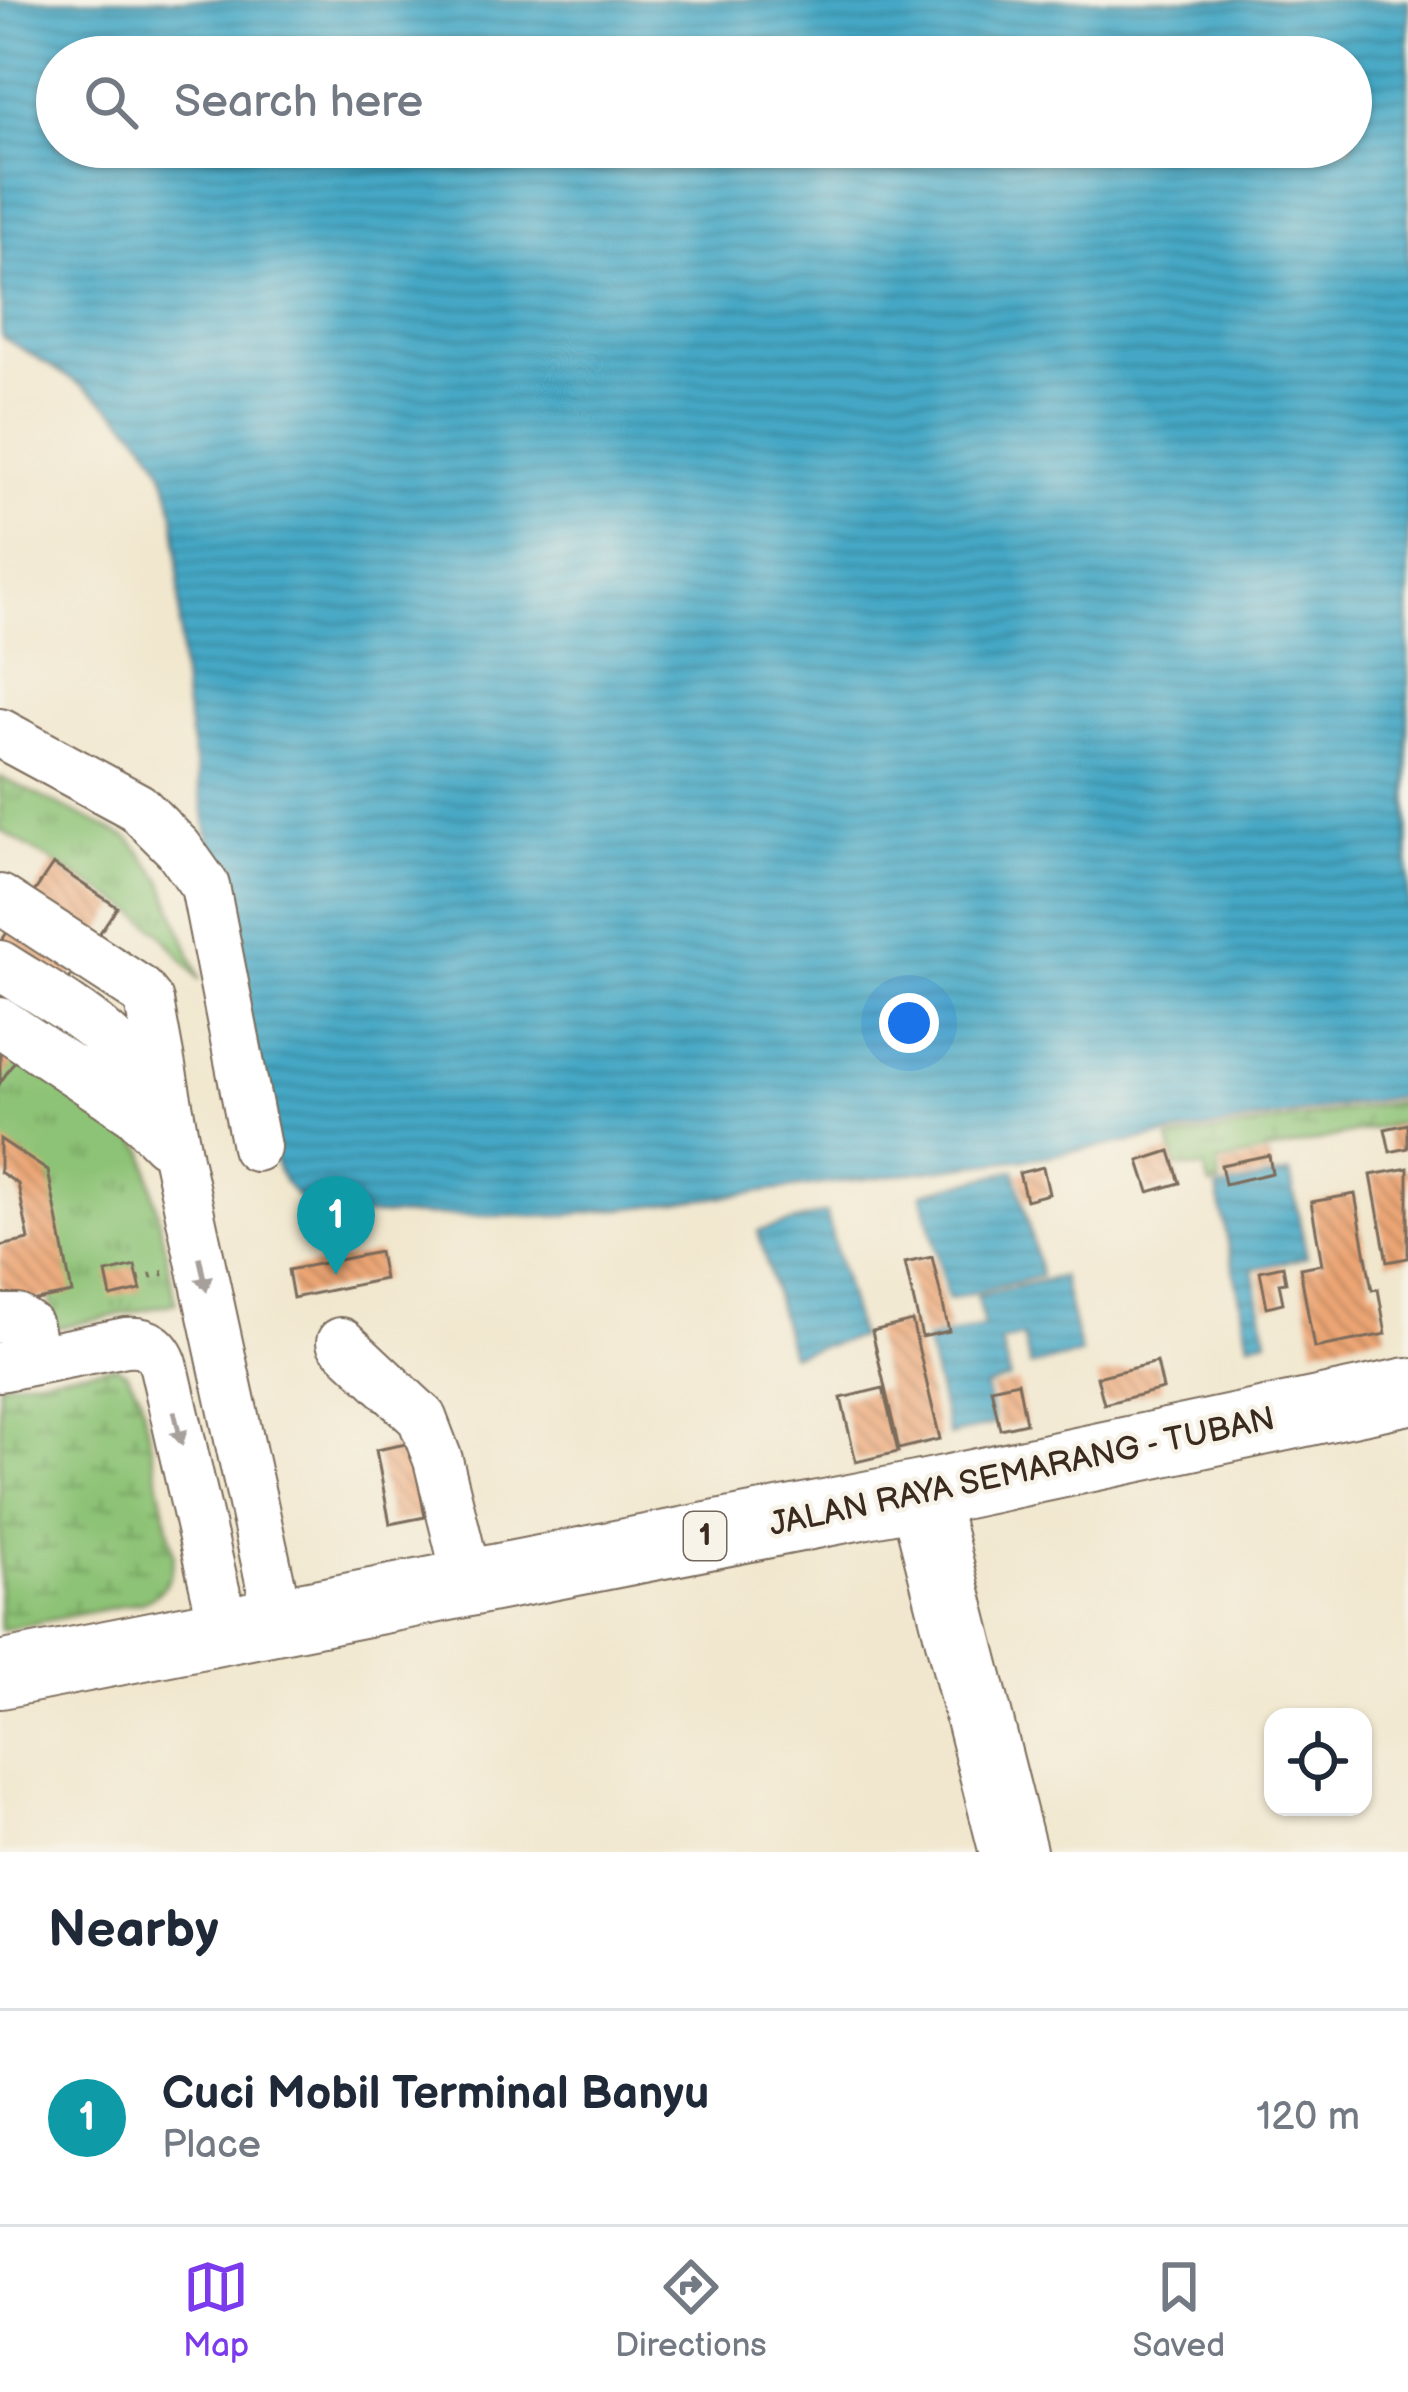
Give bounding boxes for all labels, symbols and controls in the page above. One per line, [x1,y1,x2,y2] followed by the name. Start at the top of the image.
[36,36,1372,168] search box
[78,69,144,135] icon: search
[174,75,423,130] text: Search here
[879,993,939,1053] your location
[297,1176,375,1275] pin: 1
[194,1255,213,1293] one-way arrow
[766,1399,1278,1545] street label: JALAN RAYA SEMARANG - TUBAN
[170,1409,189,1447] one-way arrow
[684,1512,726,1560] road number: 1
[1264,1708,1372,1816] map controls
[1264,1708,1372,1816] button: locate
[48,1900,219,1961] text: Nearby
[162,2067,709,2122] text: Cuci Mobil Terminal Banyu
[79,2094,95,2141] text: 1
[1256,2094,1360,2141] text: 120 m
[162,2122,261,2169] text: Place
[183,2254,249,2366] tab: Map
[615,2254,767,2366] tab: Directions
[1132,2254,1225,2366] tab: Saved

